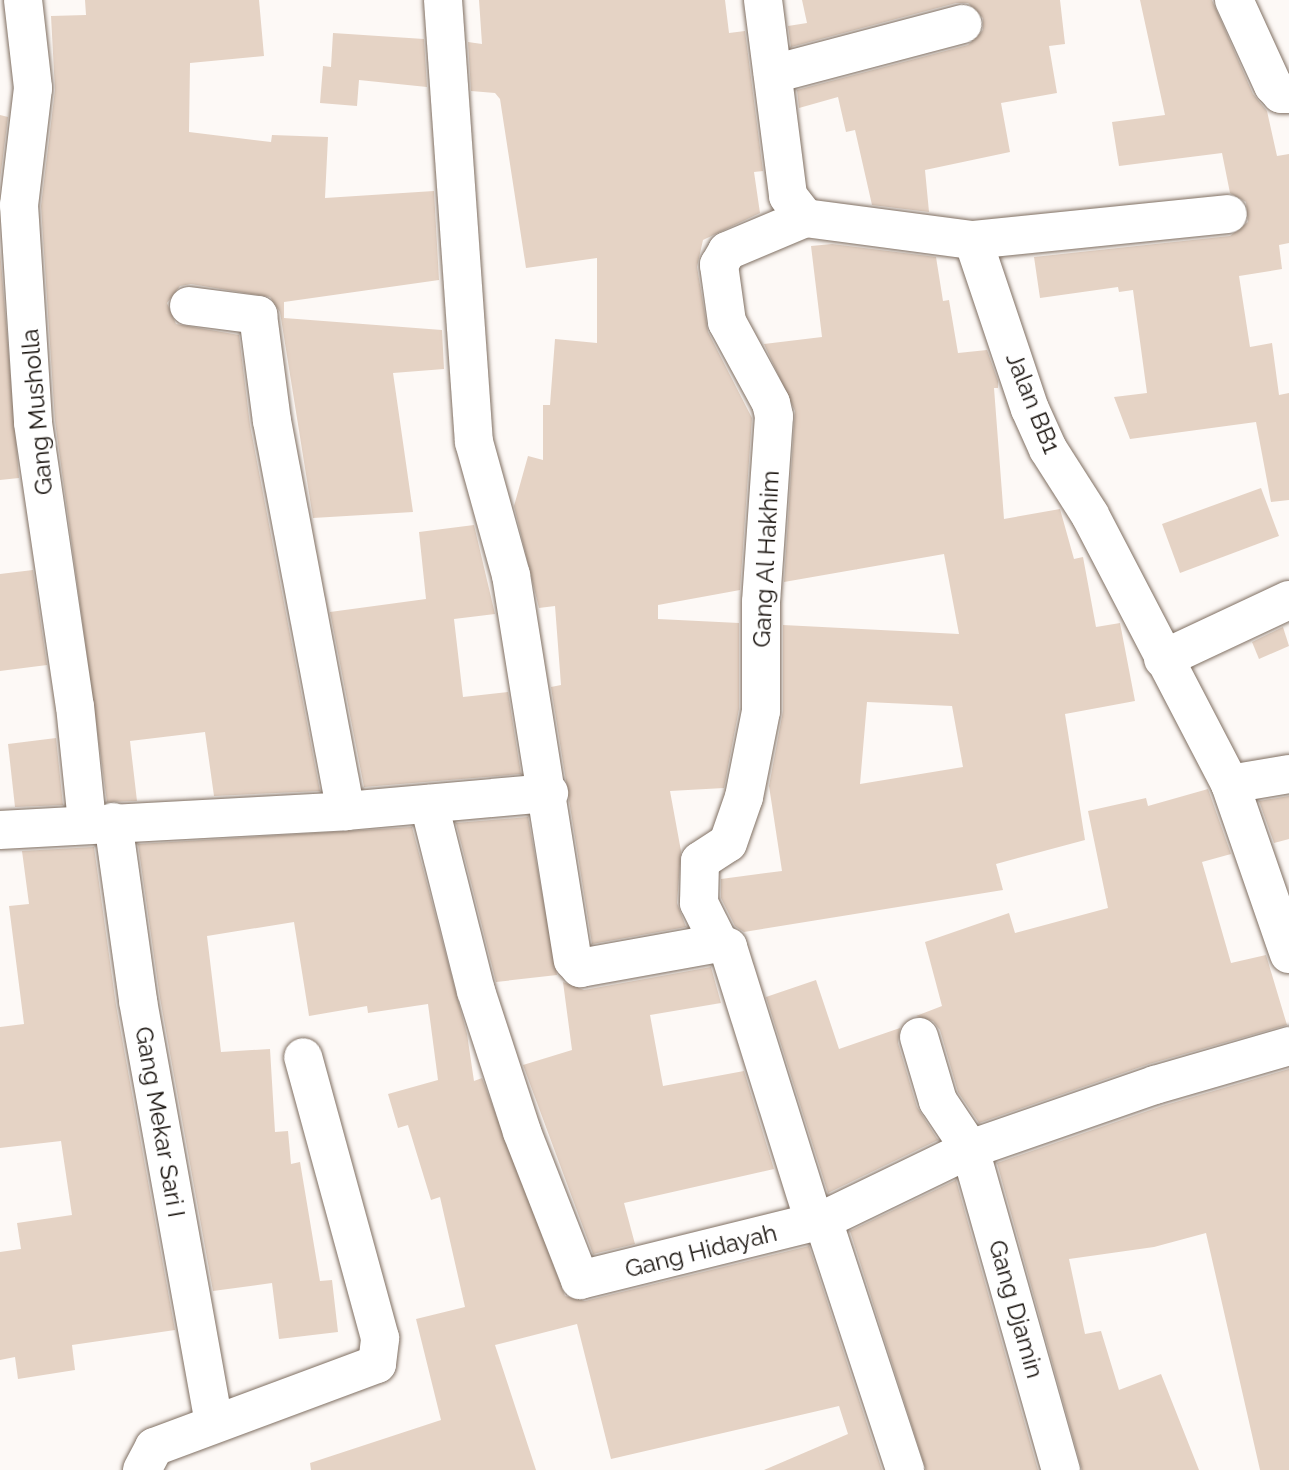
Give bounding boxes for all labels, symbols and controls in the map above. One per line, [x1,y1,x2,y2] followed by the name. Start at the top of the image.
[15,328,59,496] street label: Gang Musholla
[1000,348,1066,458] street label: Jalan BB1
[747,469,785,649] street label: Gang Al Hakhim
[129,1024,191,1220] street label: Gang Mekar Sari I
[622,1218,780,1284] street label: Gang Hidayah
[983,1237,1049,1381] street label: Gang Djamin

